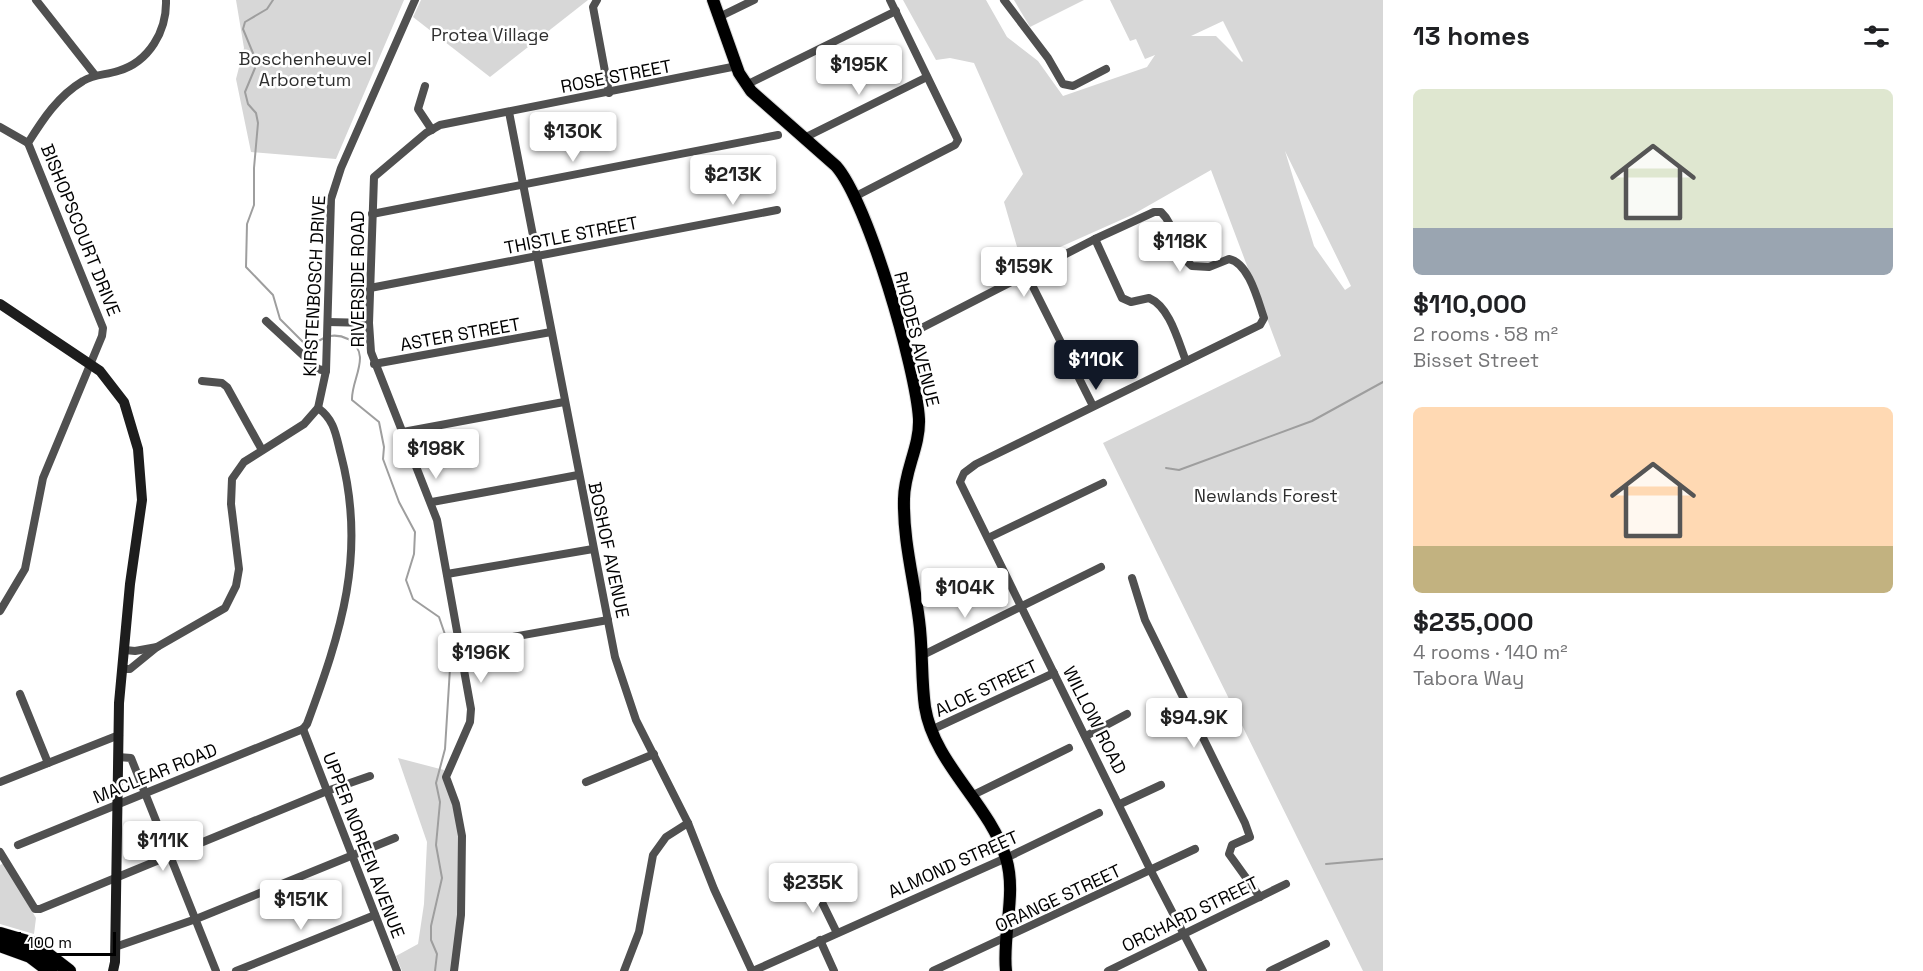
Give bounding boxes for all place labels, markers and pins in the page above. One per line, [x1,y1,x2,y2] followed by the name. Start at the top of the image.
[817,45,901,96] pin: $195K
[531,112,615,163] pin: $130K
[691,155,775,206] pin: $213K
[1138,222,1222,273] pin: $118K
[982,247,1066,298] pin: $159K
[1054,340,1138,391] pin: $110K
[394,429,478,480] pin: $198K
[923,568,1007,619] pin: $104K
[439,633,523,684] pin: $196K
[1145,698,1243,749] pin: $94.9K
[121,821,205,872] pin: $111K
[771,863,855,914] pin: $235K
[259,880,343,931] pin: $151K

